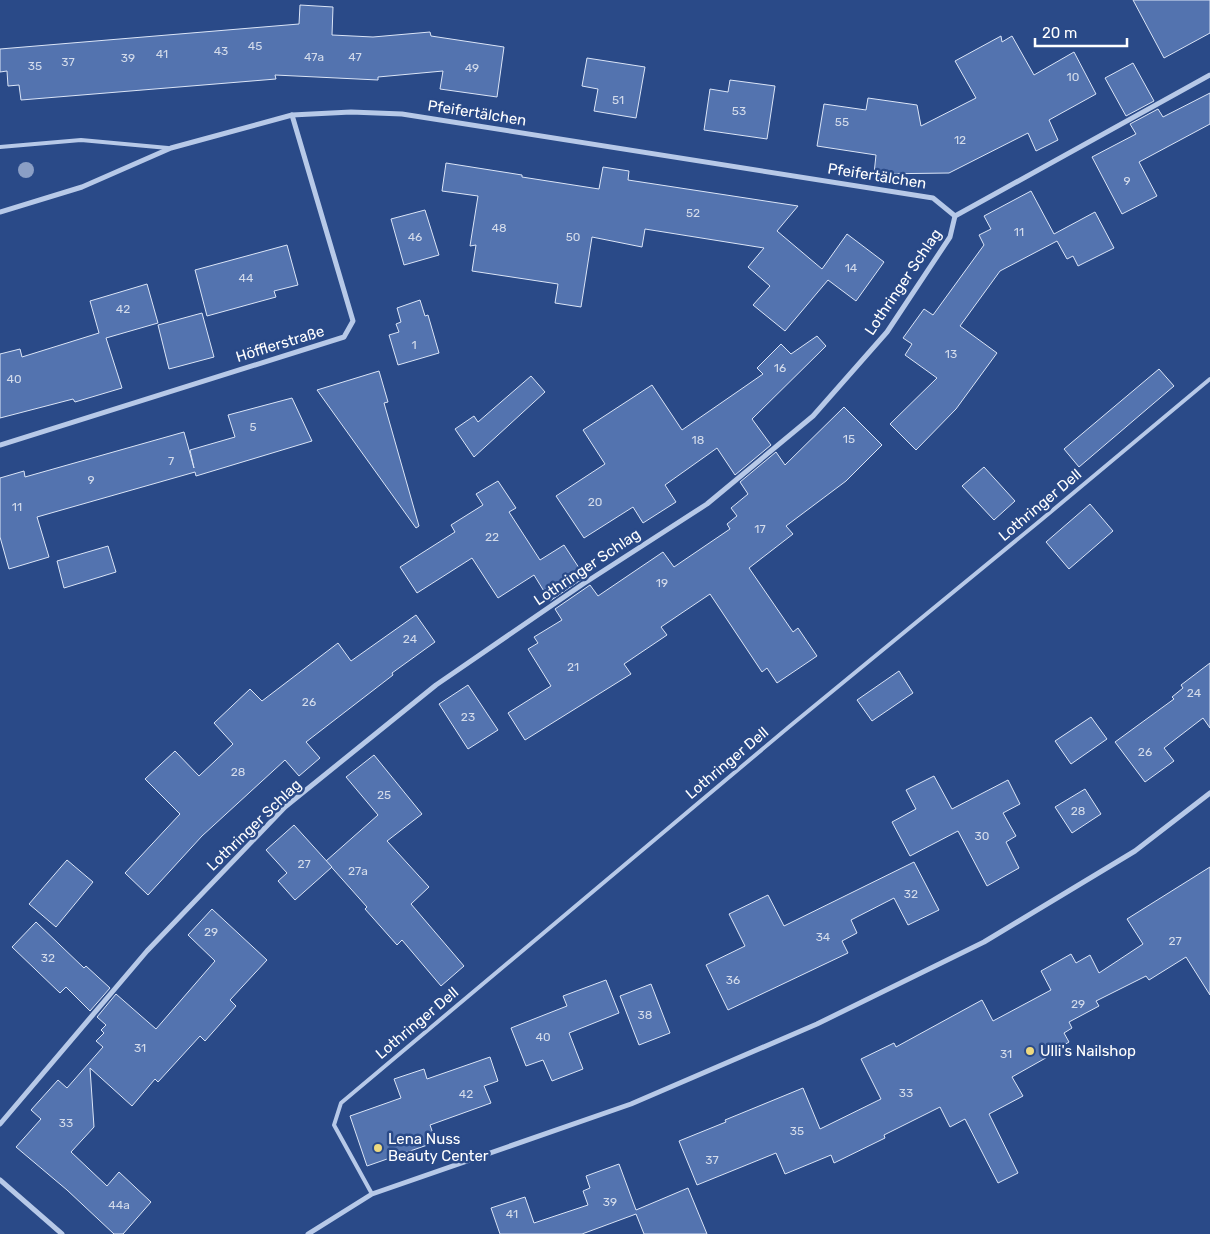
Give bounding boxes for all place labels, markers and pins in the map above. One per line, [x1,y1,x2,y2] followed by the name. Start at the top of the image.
[1040,1042,1136,1060] place label: Ulli's Nailshop
[1024,1045,1036,1057] marker: Ulli's Nailshop
[388,1130,489,1165] place label: Lena Nuss Beauty Center
[372,1142,384,1154] marker: Lena Nuss Beauty Center

